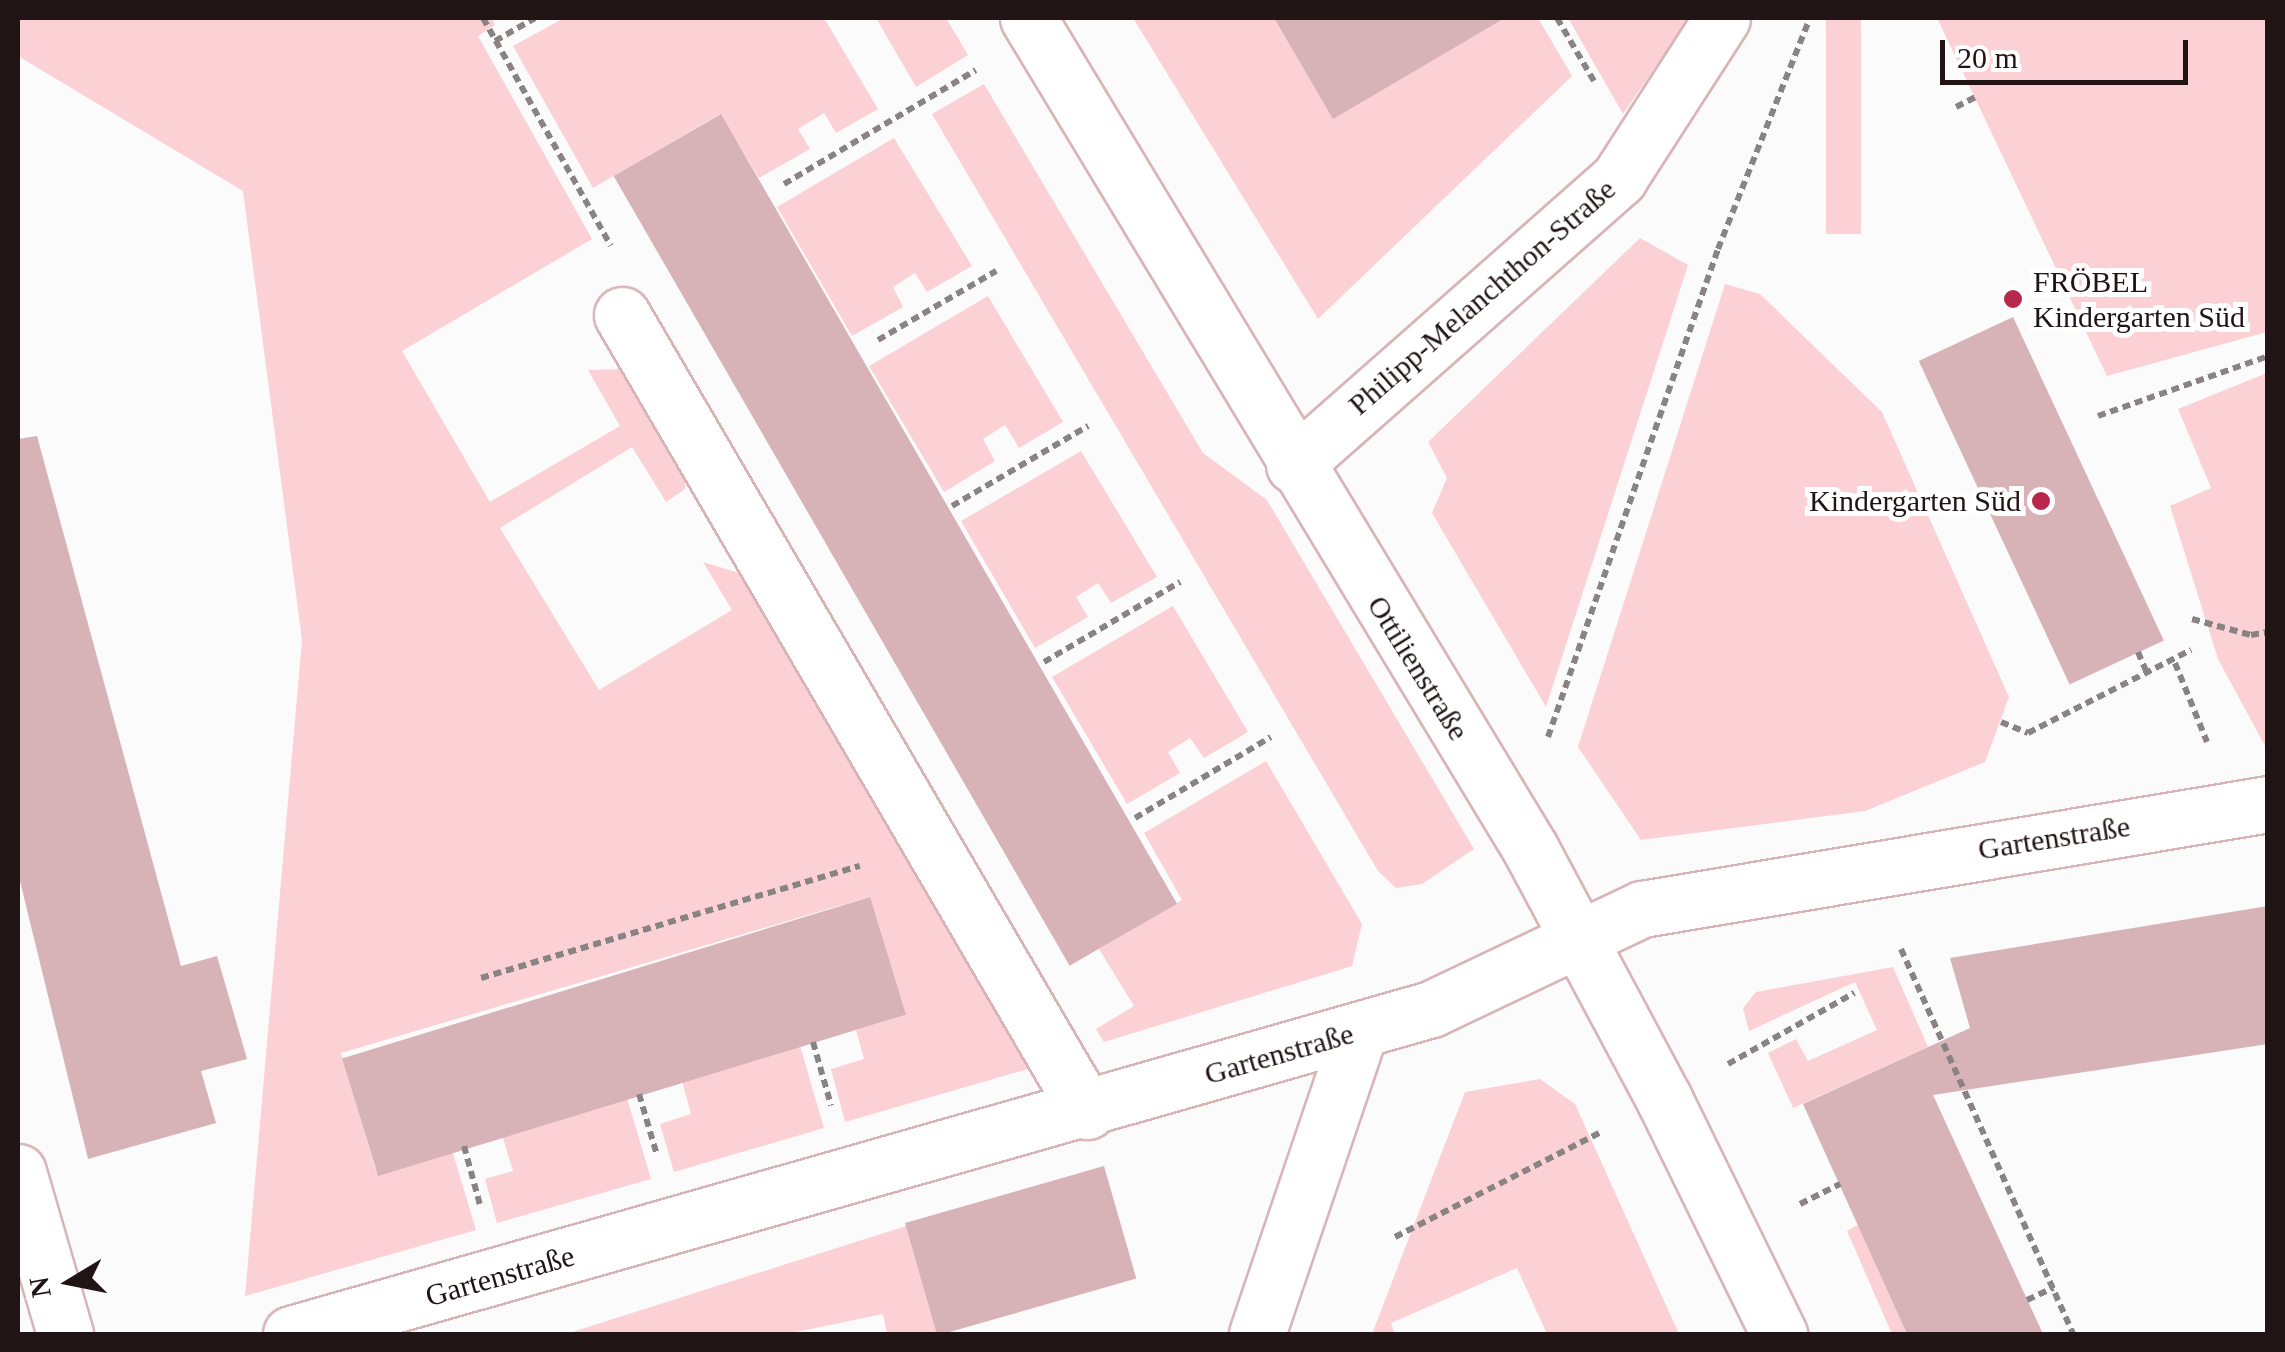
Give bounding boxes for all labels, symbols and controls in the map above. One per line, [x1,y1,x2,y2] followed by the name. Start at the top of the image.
[1945,20,2192,82] scale bar
[1957,41,2018,74] text: 20 m
[1341,171,1623,423] street label: Philipp-Melanchthon-Straße
[2033,264,2245,334] place label: FRÖBEL Kindergarten Süd
[2002,288,2024,310] marker: FRÖBEL Kindergarten Süd
[1809,483,2021,519] place label: Kindergarten Süd
[2030,490,2052,512] marker: Kindergarten Süd
[1359,589,1477,747] street label: Ottilienstraße
[1976,808,2132,868] street label: Gartenstraße
[1200,1016,1358,1092] street label: Gartenstraße
[20,1232,120,1332] north arrow
[421,1238,579,1314] street label: Gartenstraße
[23,1275,57,1300] text: N

